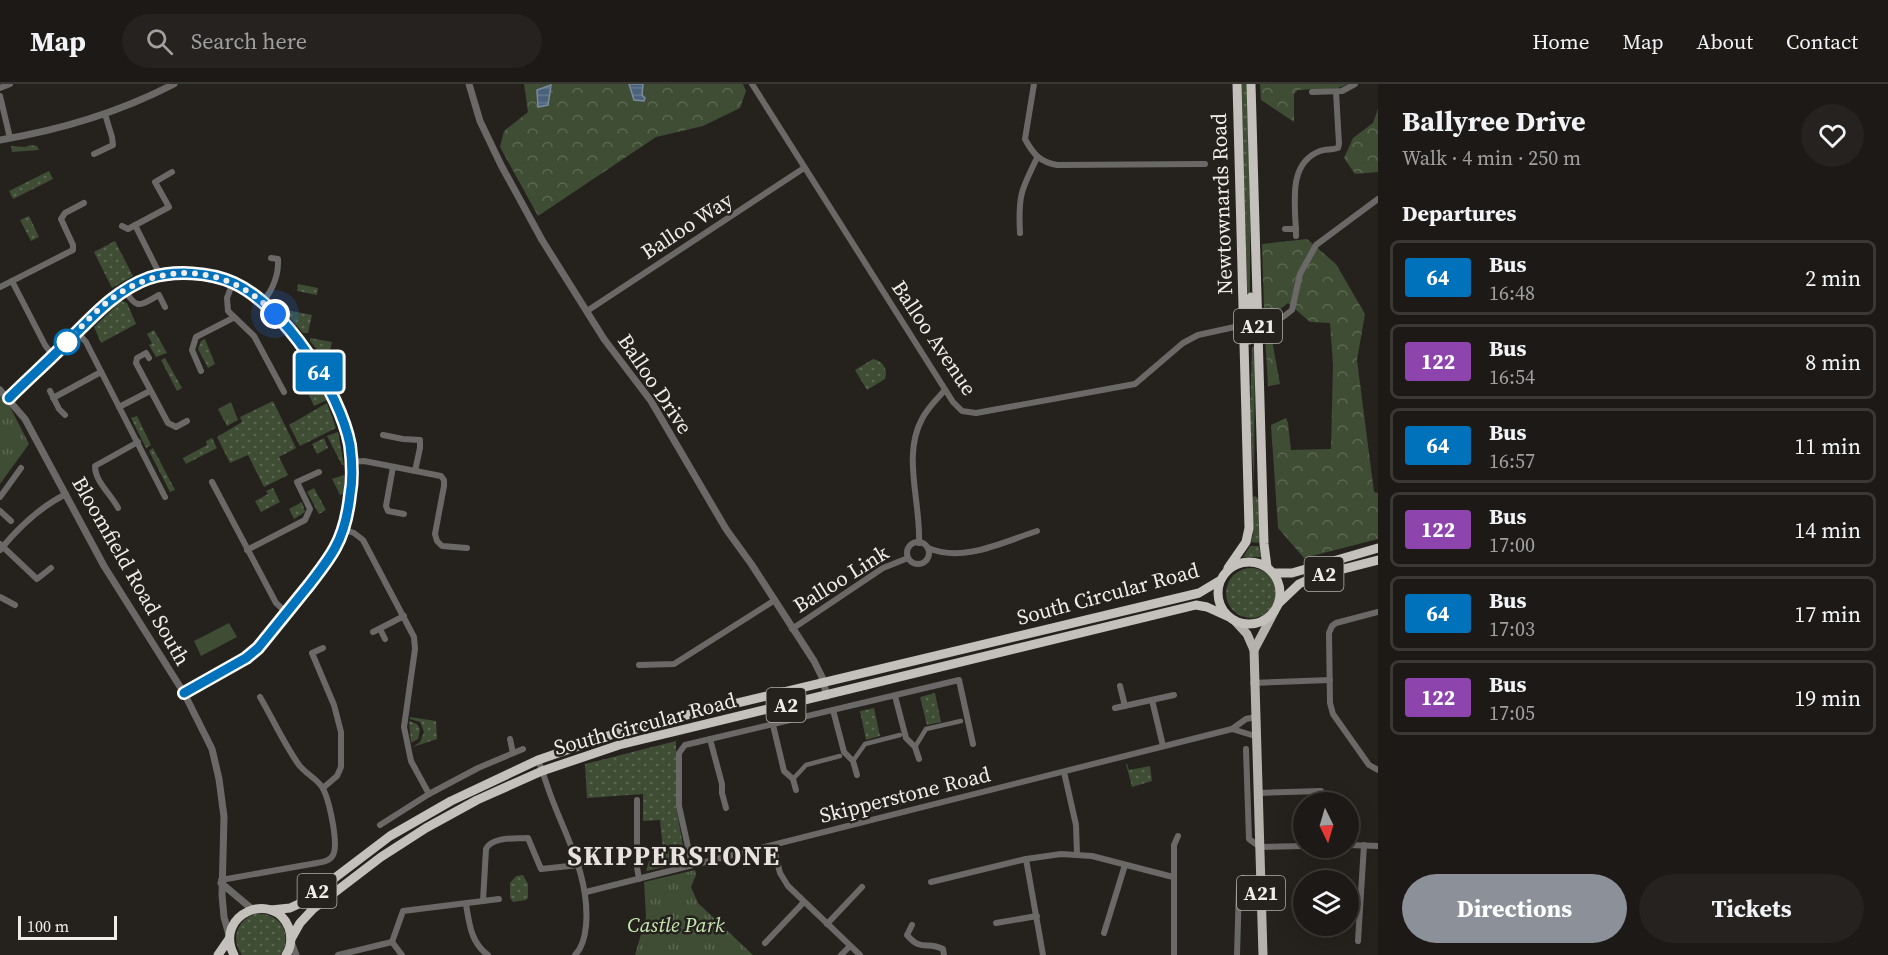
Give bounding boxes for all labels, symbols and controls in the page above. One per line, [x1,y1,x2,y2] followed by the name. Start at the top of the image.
[122,14,542,68] search box
[30,22,86,60] text: Map
[143,25,176,58] icon: search
[191,26,307,56] text: Search here
[1532,27,1590,56] text: Home
[1623,27,1664,56] text: Map
[1697,27,1753,56] text: About
[1786,27,1858,56] text: Contact
[1402,102,1586,140] text: Ballyree Drive
[1801,104,1864,167] button: heart
[1204,113,1239,295] street label: Newtownards Road
[1402,144,1581,172] text: Walk · 4 min · 250 m
[635,185,738,266] street label: Balloo Way
[1402,198,1516,228] text: Departures
[1489,249,1526,279] text: Bus
[1427,263,1449,292] text: 64
[1805,263,1861,293] text: 2 min
[885,274,984,401] street label: Balloo Avenue
[1489,279,1535,307] text: 16:48
[260,299,290,329] your location
[1234,309,1282,343] road number: A21
[611,328,700,439] street label: Balloo Drive
[54,329,80,355] unlabelled marker
[1489,333,1526,363] text: Bus
[1421,347,1455,376] text: 122
[1805,347,1861,377] text: 8 min
[292,352,346,392] line badge: 64
[308,358,330,387] text: 64
[1489,363,1535,391] text: 16:54
[1489,417,1526,447] text: Bus
[1427,431,1449,460] text: 64
[1794,431,1861,461] text: 11 min
[1489,447,1535,475] text: 16:57
[65,471,197,671] street label: Bloomfield Road South
[1489,501,1526,531] text: Bus
[1421,515,1455,544] text: 122
[1794,515,1861,545] text: 14 min
[1489,531,1535,559] text: 17:00
[788,538,894,619] street label: Balloo Link
[1014,555,1202,632] street label: South Circular Road
[1304,557,1344,591] road number: A2
[1489,585,1526,615] text: Bus
[1427,599,1449,628] text: 64
[1794,599,1861,629] text: 17 min
[1489,615,1535,643] text: 17:03
[1489,669,1526,699] text: Bus
[1421,683,1455,712] text: 122
[1794,683,1861,713] text: 19 min
[551,685,739,762] street label: South Circular Road
[766,688,806,722] road number: A2
[1489,699,1535,727] text: 17:05
[816,759,993,830] street label: Skipperstone Road
[1293,792,1359,858] north arrow
[1293,792,1359,936] map controls
[567,837,781,874] district label: SKIPPERSTONE
[1293,870,1359,936] button: layers
[298,874,336,908] road number: A2
[1402,874,1627,943] button: Directions
[1639,874,1864,943] button: Tickets
[1237,876,1285,910] road number: A21
[627,910,725,939] park label: Castle Park
[18,913,117,940] scale bar
[27,915,69,937] text: 100 m

